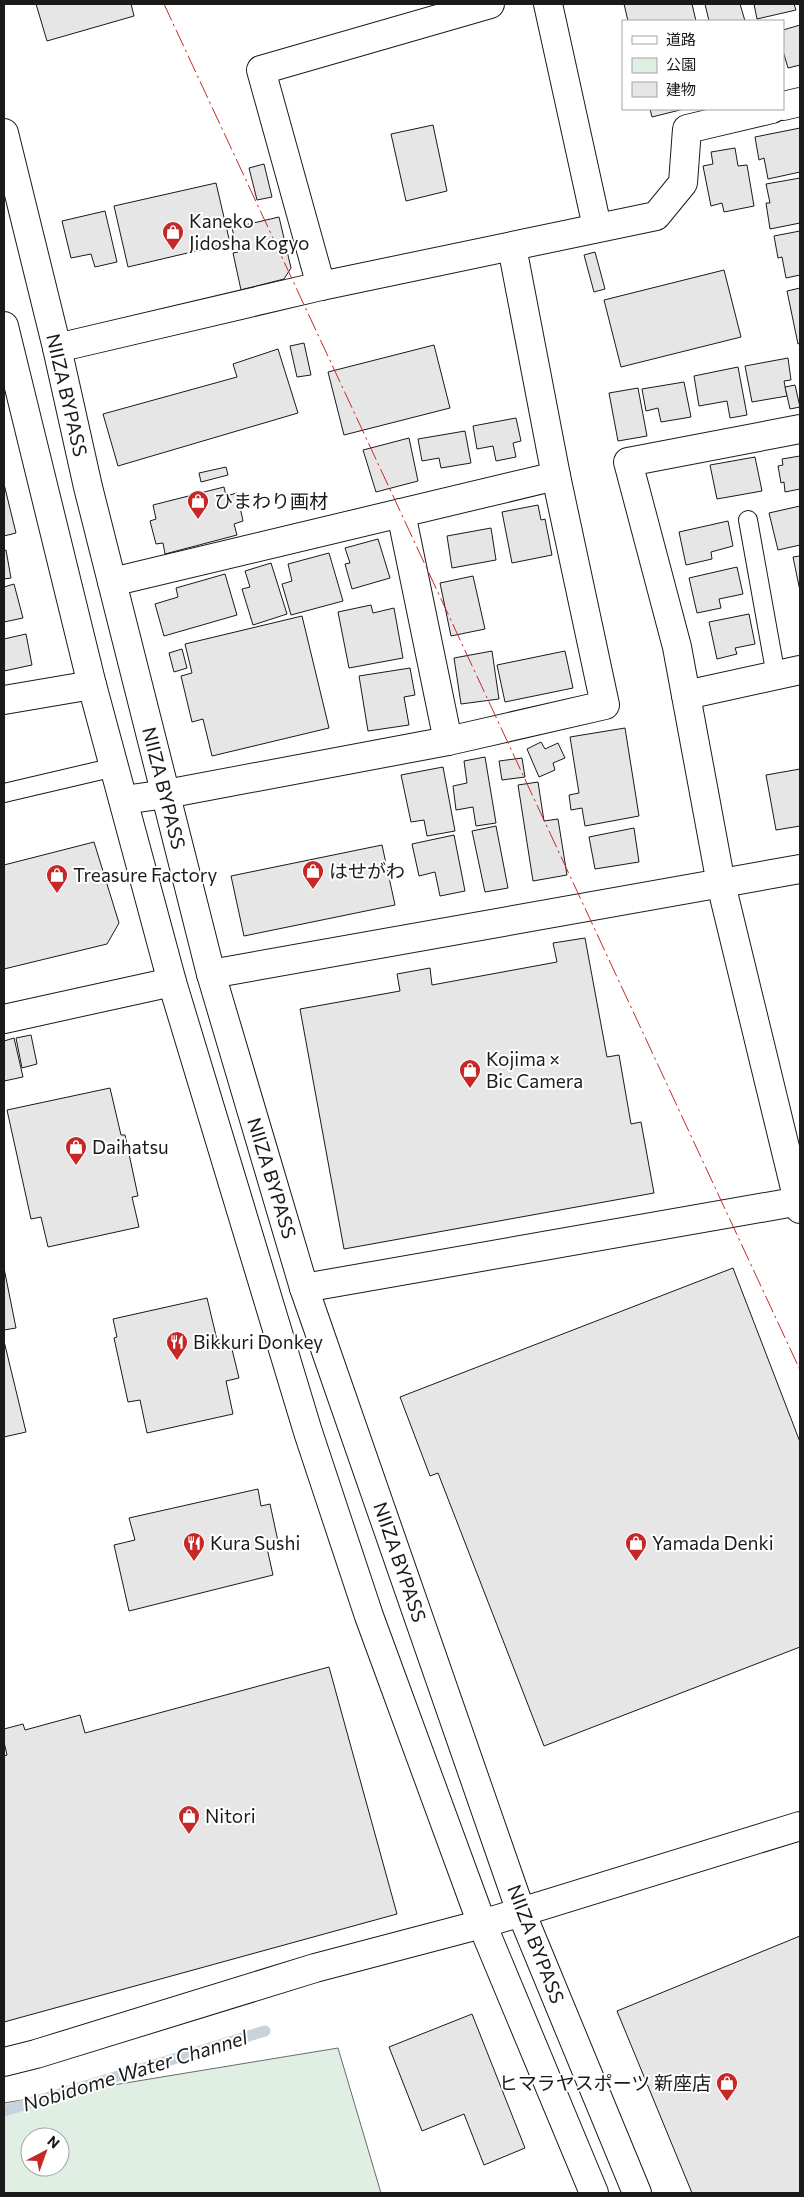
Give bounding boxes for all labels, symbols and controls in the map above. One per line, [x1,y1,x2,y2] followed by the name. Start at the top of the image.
[622,20,784,110] legend
[666,30,696,48] text: 道路
[666,55,696,73] text: 公園
[666,80,696,98] text: 建物
[189,209,309,254] place label: Kaneko Jidosha Kogyo
[161,220,185,251] shop icon: Kaneko Jidosha Kogyo
[42,331,93,458] street label: NIIZA BYPASS
[186,489,210,520] shop icon: ひまわり画材
[214,489,328,512] place label: ひまわり画材
[138,724,191,851] street label: NIIZA BYPASS
[301,859,325,890] shop icon: はせがわ
[329,859,405,882] place label: はせがわ
[45,863,69,894] shop icon: Treasure Factory
[73,863,217,886] place label: Treasure Factory
[486,1047,583,1092] place label: Kojima × Bic Camera
[458,1058,482,1089] shop icon: Kojima × Bic Camera
[243,1115,302,1241] street label: NIIZA BYPASS
[64,1135,88,1166] shop icon: Daihatsu
[92,1135,169,1158] place label: Daihatsu
[165,1330,189,1361] restaurant icon: Bikkuri Donkey
[193,1330,323,1353] place label: Bikkuri Donkey
[369,1499,432,1625] street label: NIIZA BYPASS
[182,1531,206,1562] restaurant icon: Kura Sushi
[210,1531,300,1554] place label: Kura Sushi
[624,1531,648,1562] shop icon: Yamada Denki
[652,1531,774,1554] place label: Yamada Denki
[177,1804,201,1835] shop icon: Nitori
[205,1804,256,1827] place label: Nitori
[503,1881,570,2006] street label: NIIZA BYPASS
[19,2024,251,2116] water label: Nobidome Water Channel
[499,2071,711,2094] place label: ヒマラヤスポーツ 新座店
[715,2071,739,2102] shop icon: ヒマラヤスポーツ 新座店
[20,2127,70,2177] north arrow
[44,2132,63,2152] text: N

